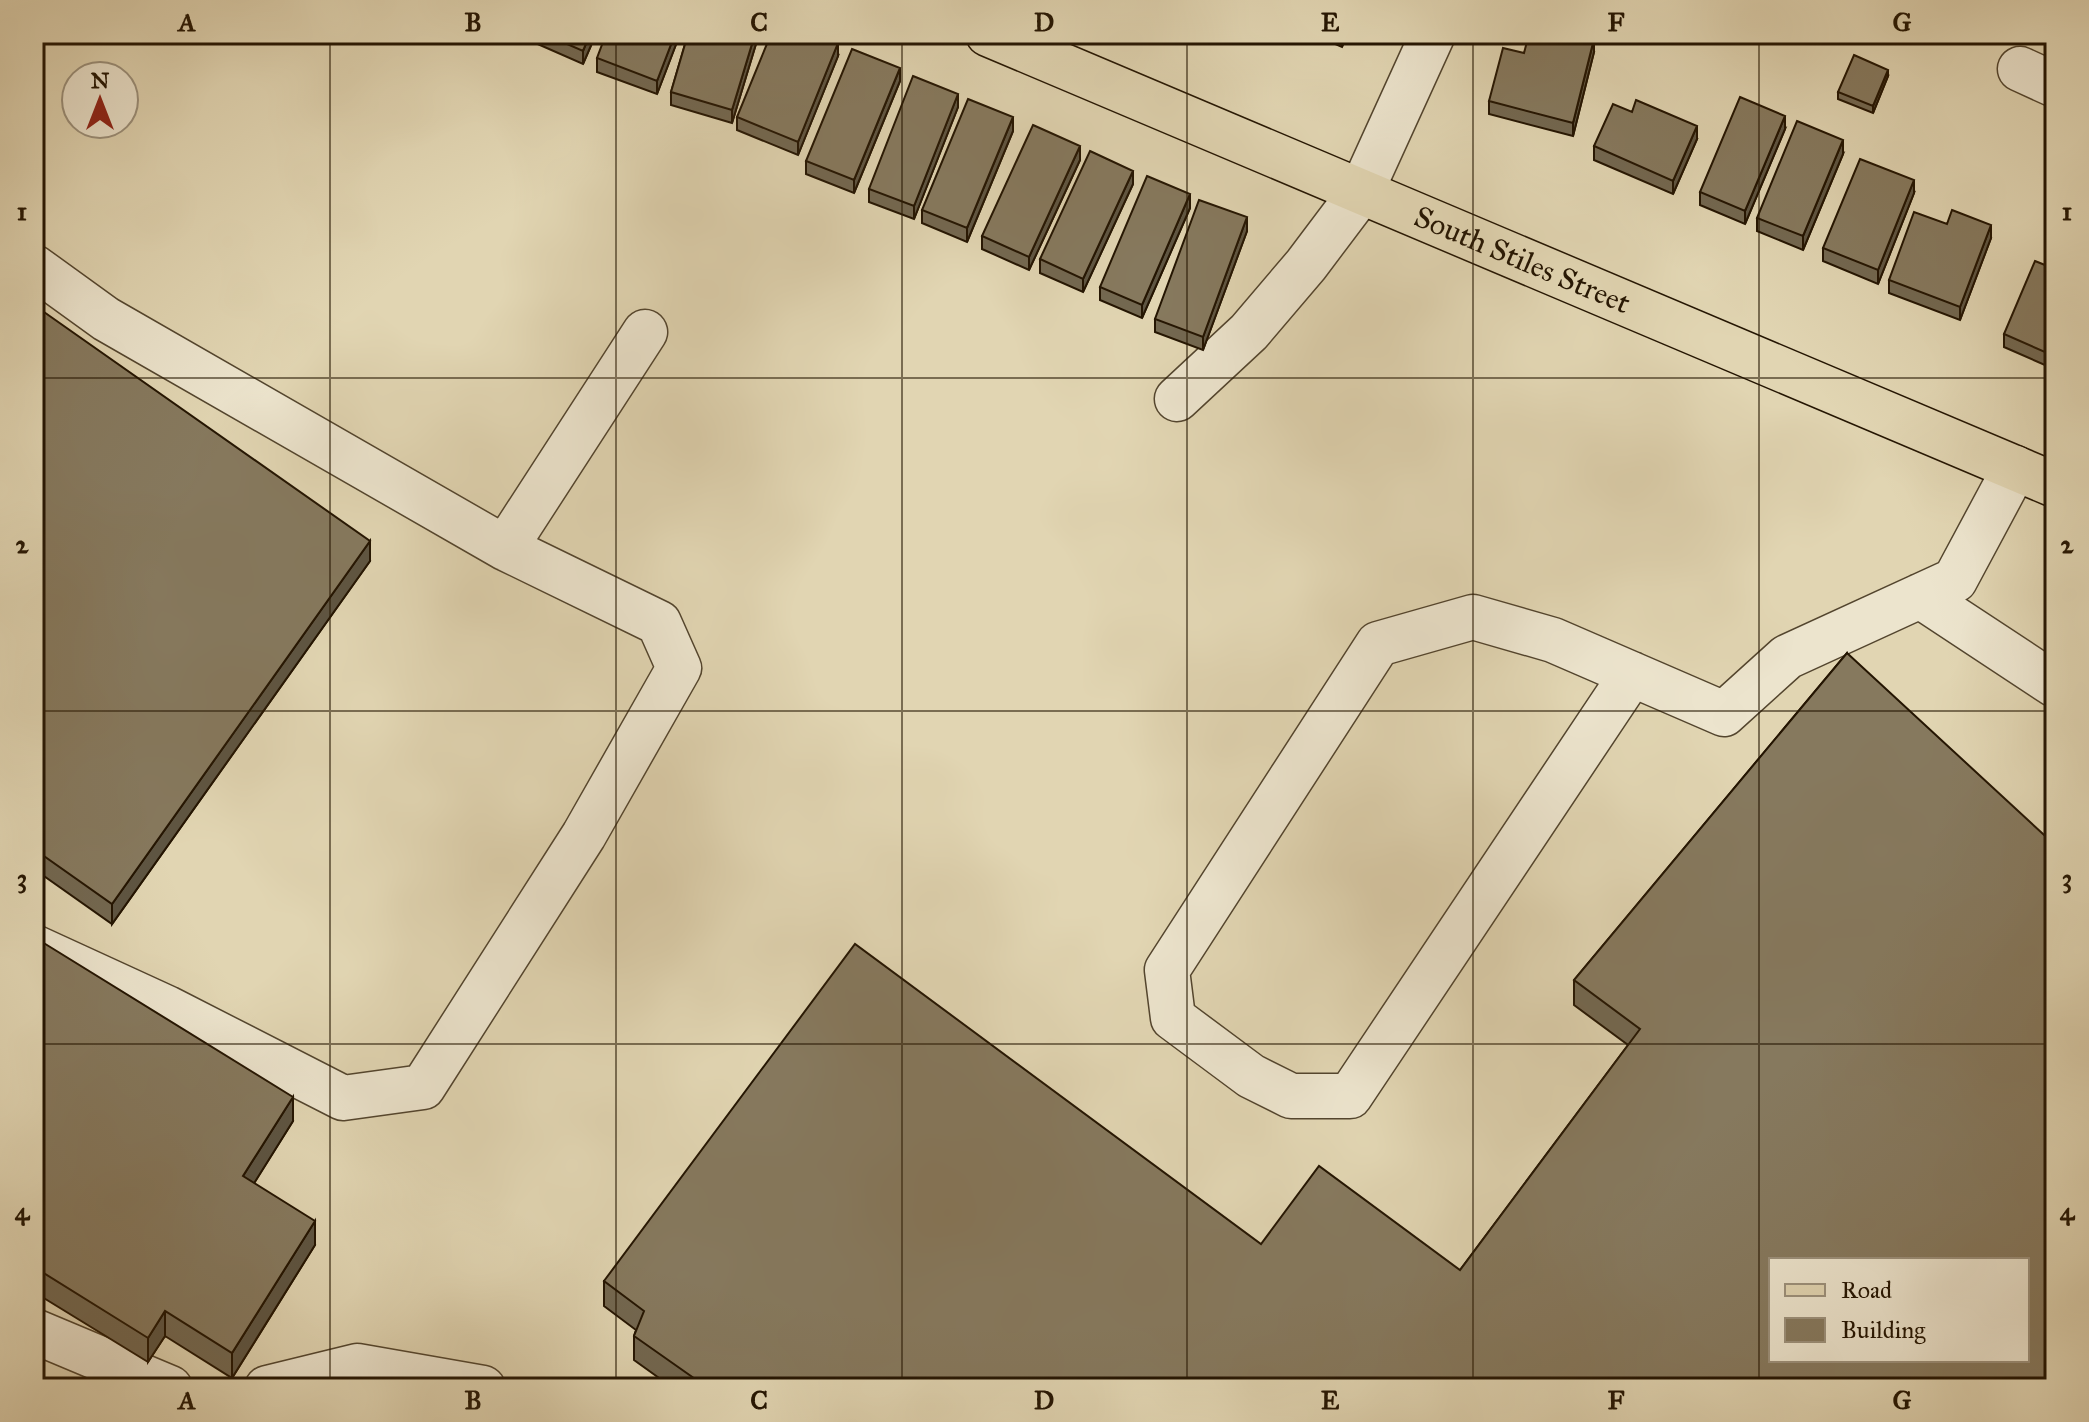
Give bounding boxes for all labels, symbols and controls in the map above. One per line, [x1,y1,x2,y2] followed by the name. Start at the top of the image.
[176,6,196,38] text: A
[464,6,482,38] text: B
[750,6,768,38] text: C
[1034,6,1054,38] text: D
[1321,6,1340,38] text: E
[1608,6,1625,38] text: F
[1892,6,1912,38] text: G
[60,60,140,140] north arrow
[91,67,110,94] text: N
[17,195,27,227] text: 1
[2062,195,2072,227] text: 1
[1409,198,1636,322] street label: South Stiles Street
[16,528,30,560] text: 2
[2061,528,2075,560] text: 2
[17,862,27,894] text: 3
[2062,862,2072,894] text: 3
[15,1195,31,1227] text: 4
[2060,1195,2076,1227] text: 4
[1769,1258,2029,1362] legend
[1841,1275,1892,1305] text: Road
[1841,1315,1926,1345] text: Building
[176,1384,196,1416] text: A
[464,1384,482,1416] text: B
[750,1384,768,1416] text: C
[1034,1384,1054,1416] text: D
[1321,1384,1340,1416] text: E
[1608,1384,1625,1416] text: F
[1892,1384,1912,1416] text: G

